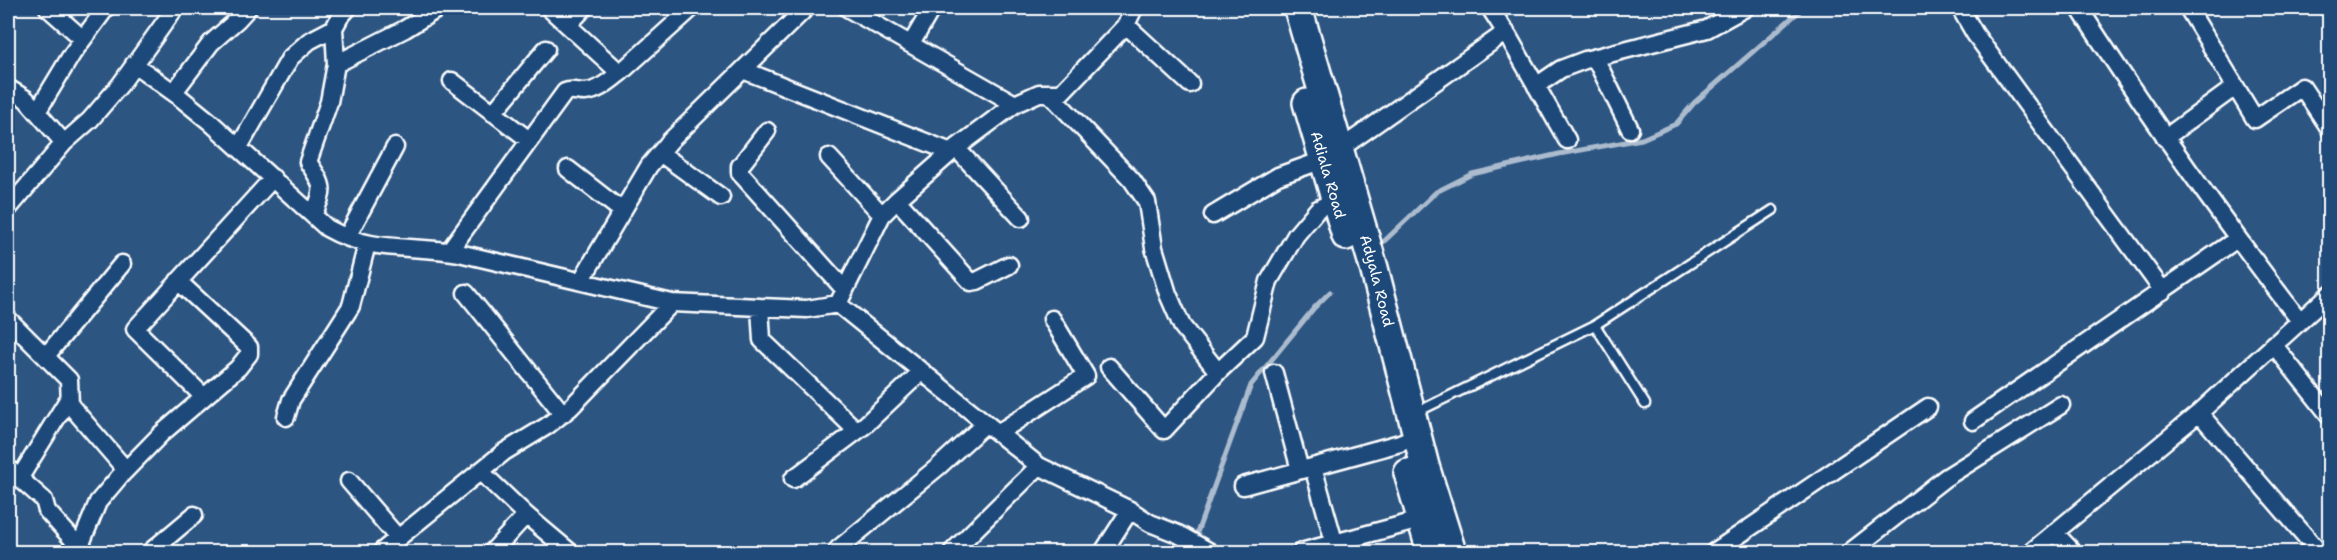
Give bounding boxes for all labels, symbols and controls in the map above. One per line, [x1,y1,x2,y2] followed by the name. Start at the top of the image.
[1306,129,1351,222] street label: Adiala Road
[1355,232,1399,330] street label: Adyala Road

